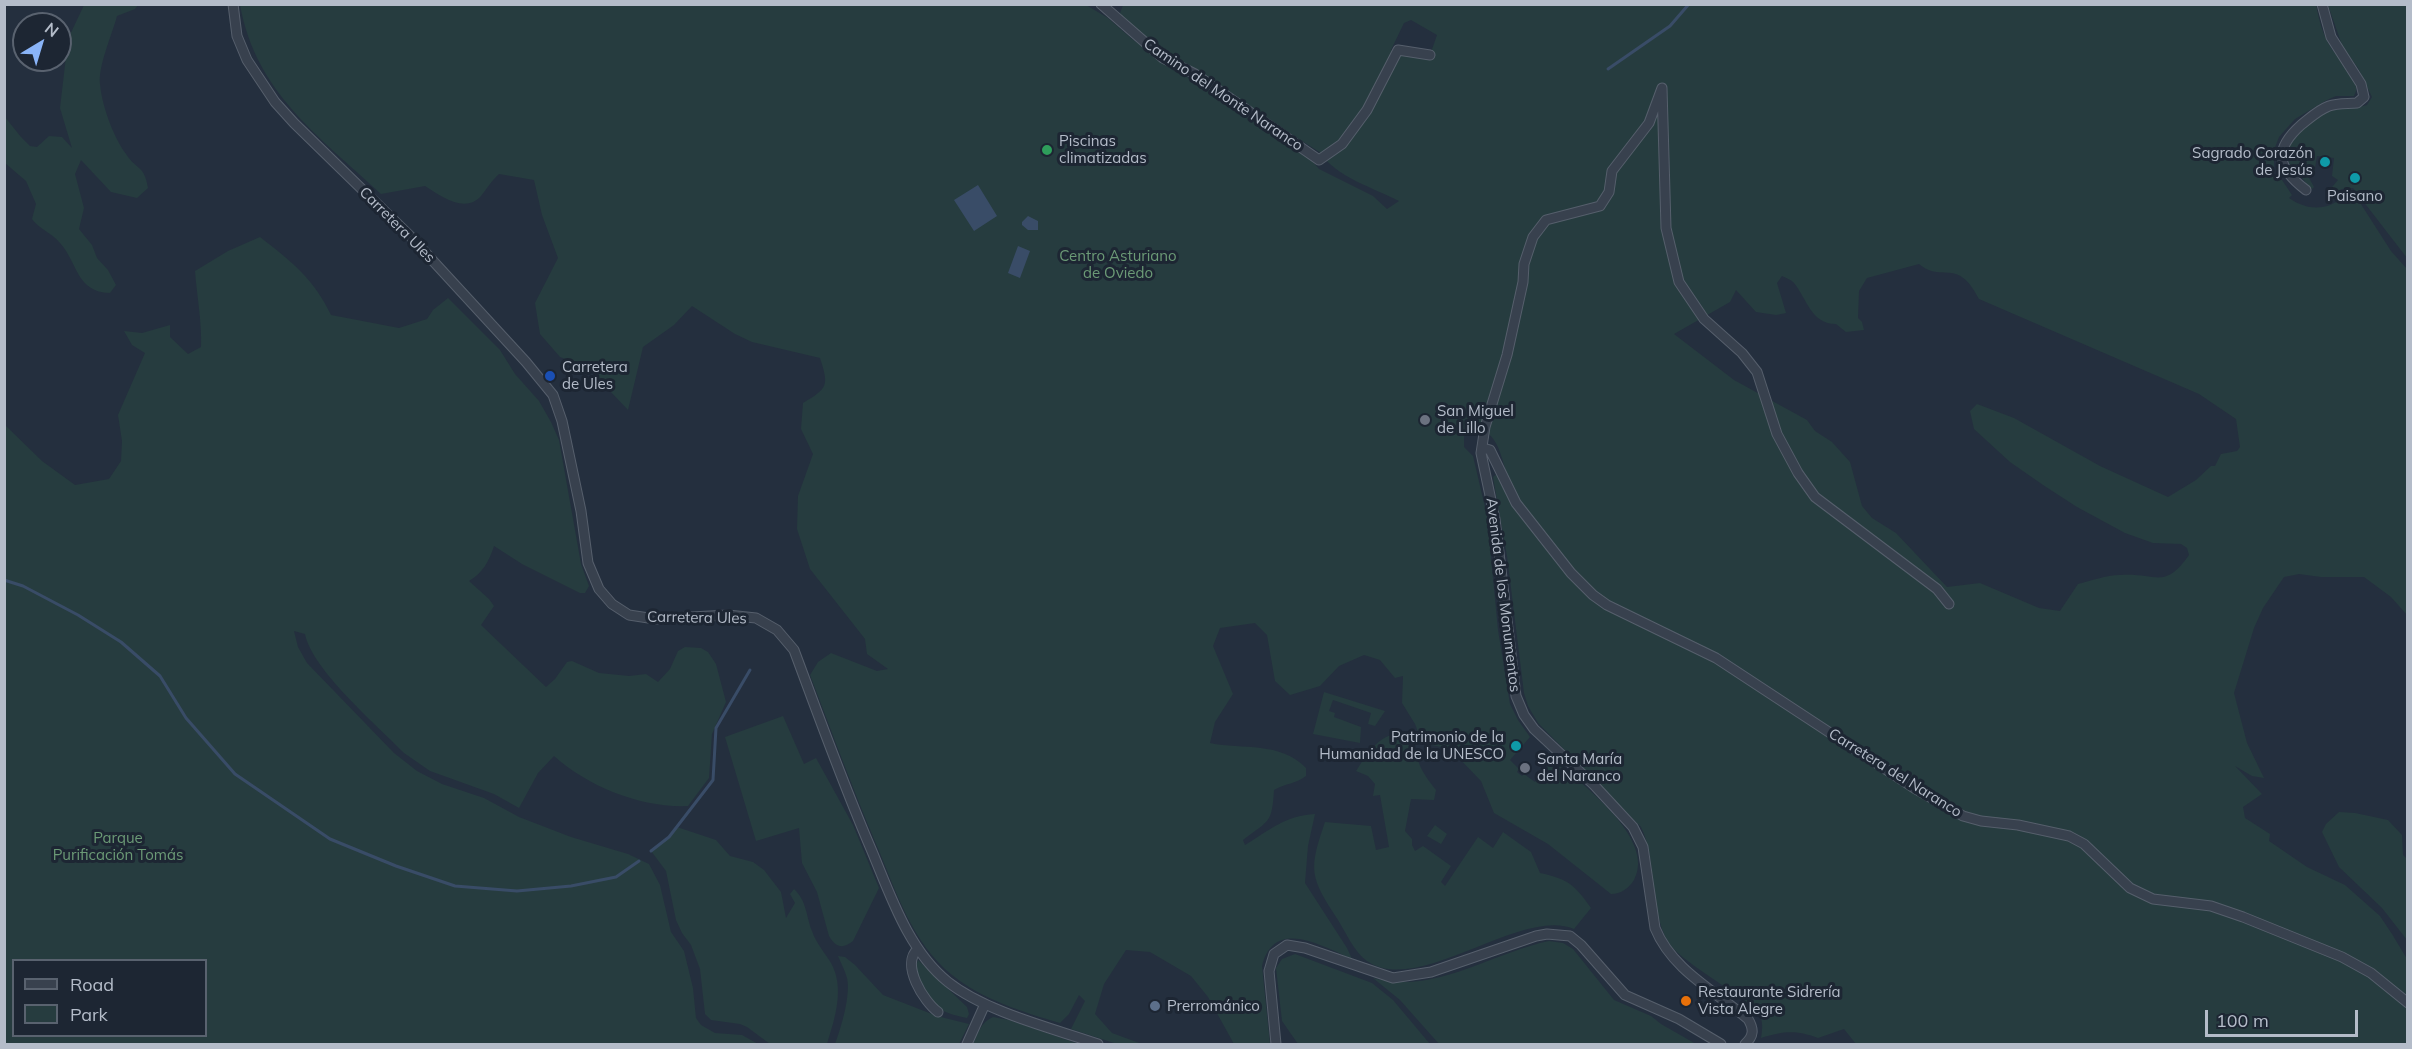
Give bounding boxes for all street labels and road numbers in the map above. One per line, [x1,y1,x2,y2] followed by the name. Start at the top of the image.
[1140,35,1306,155] street label: Camino del Monte Naranco
[355,183,439,267] street label: Carretera Ules
[1482,497,1524,693] street label: Avenida de los Monumentos
[647,608,747,628] street label: Carretera Ules
[1825,725,1965,821] street label: Carretera del Naranco

